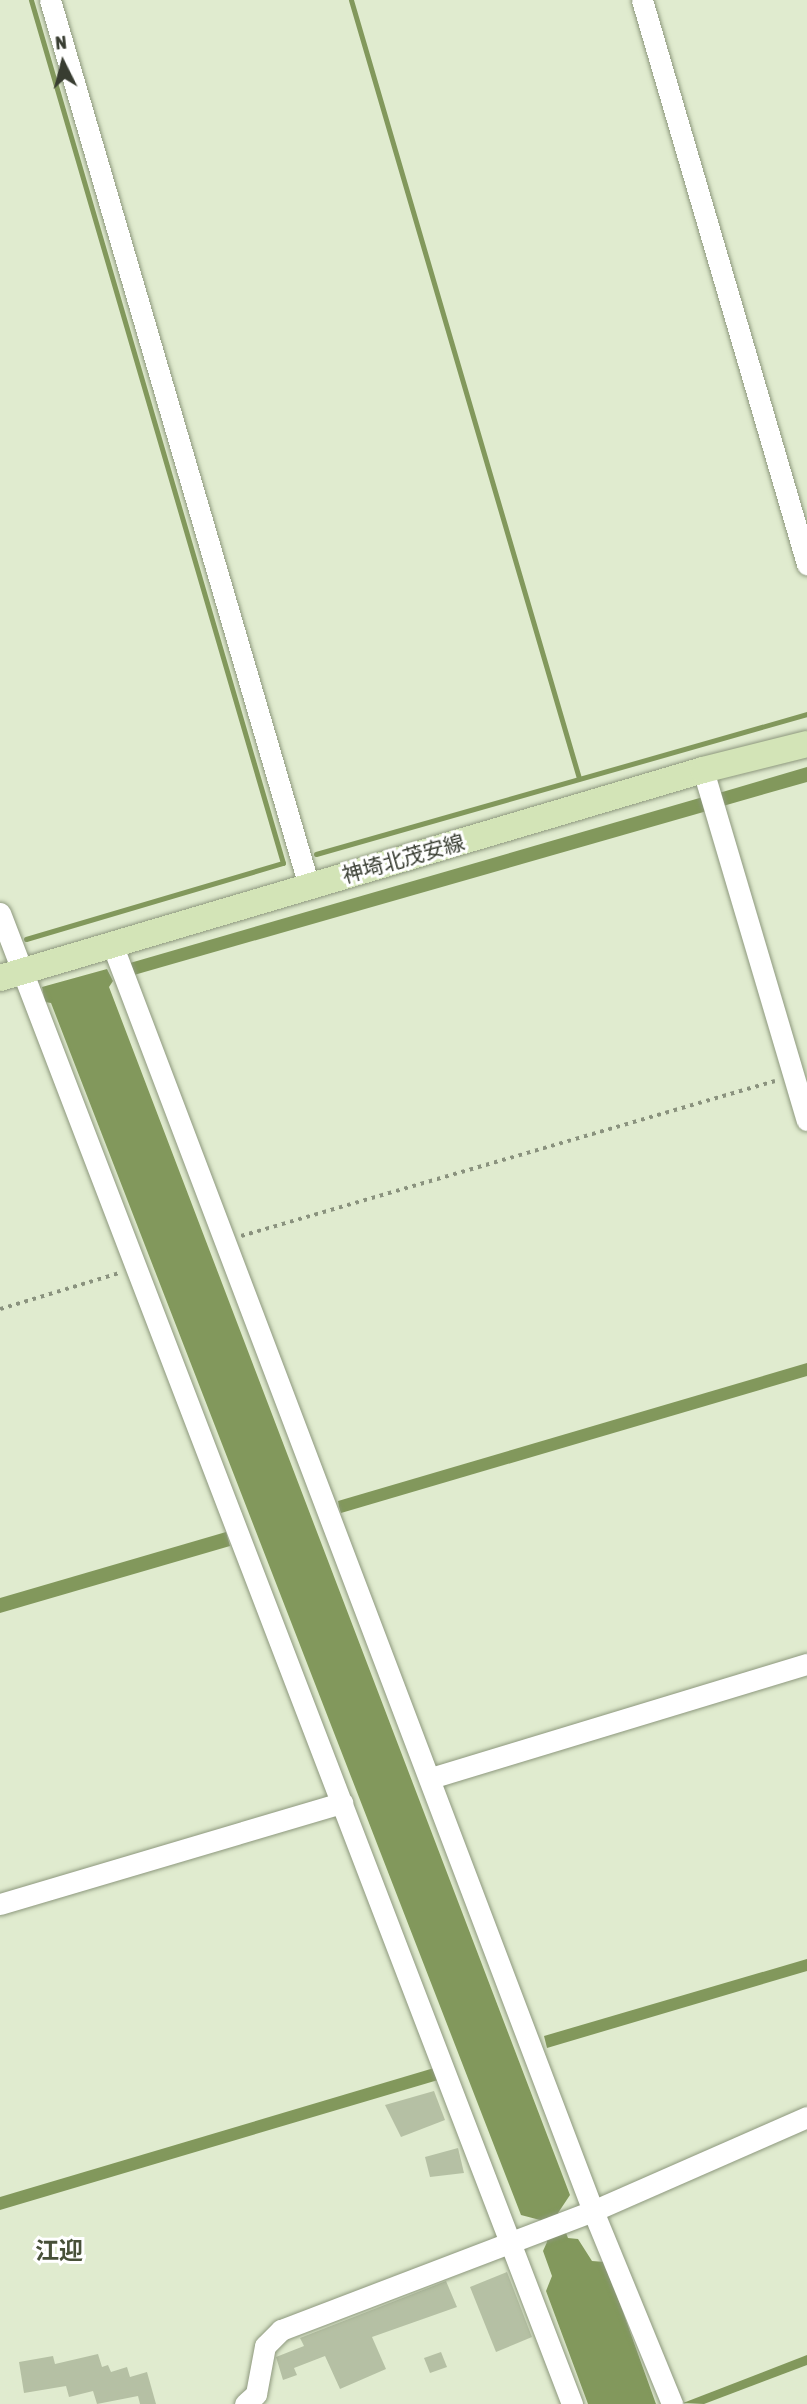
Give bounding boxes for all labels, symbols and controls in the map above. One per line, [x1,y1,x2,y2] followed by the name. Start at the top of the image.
[28,28,98,98] north arrow
[54,31,68,54] text: N
[339,829,467,887] street label: 神埼北茂安線
[35,2237,83,2265] district label: 江迎

